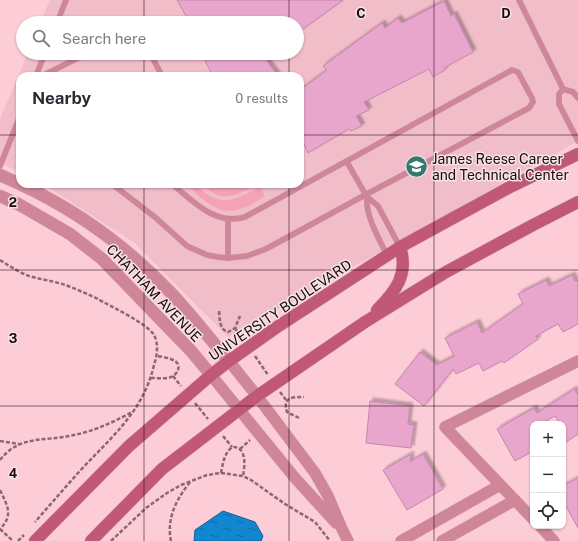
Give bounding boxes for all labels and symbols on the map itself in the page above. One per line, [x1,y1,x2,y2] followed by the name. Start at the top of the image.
[356,6,366,21] text: C
[501,6,511,21] text: D
[432,151,569,183] place label: James Reese Career and Technical Center
[403,154,429,180] school or university icon: James Reese Career and Technical Center
[9,195,17,210] text: 2
[103,241,205,345] street label: CHATHAM AVENUE
[206,256,354,364] street label: UNIVERSITY BOULEVARD
[9,331,18,346] text: 3
[9,466,18,481] text: 4

